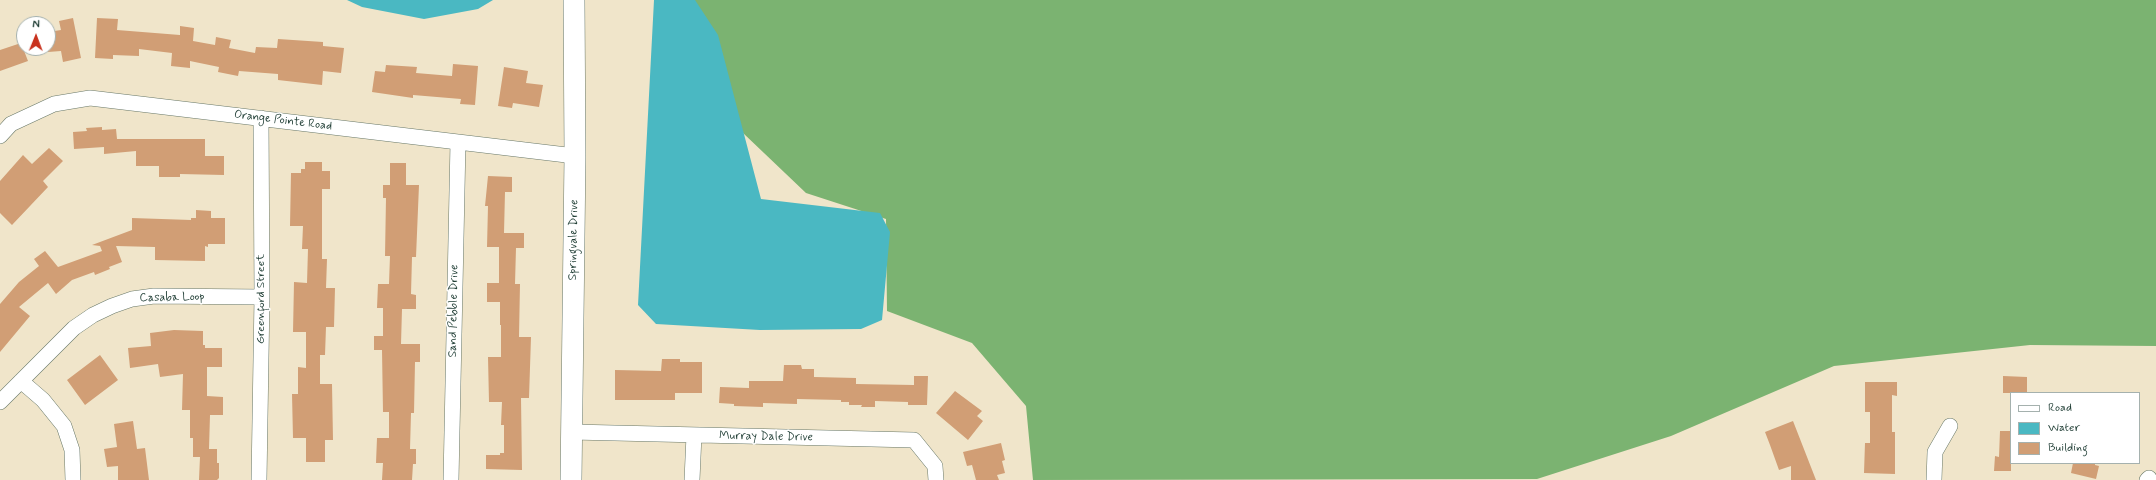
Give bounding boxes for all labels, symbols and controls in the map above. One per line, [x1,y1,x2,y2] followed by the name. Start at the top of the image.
[16,16,56,56] north arrow
[32,18,40,32] text: N
[233,108,333,134] street label: Orange Pointe Road
[566,199,582,281] street label: Springvale Drive
[254,254,268,344] street label: Greenford Street
[446,264,462,358] street label: Sand Pebble Drive
[139,290,205,306] street label: Casaba Loop
[2010,392,2140,464] legend
[2048,400,2072,416] text: Road
[2048,420,2080,436] text: Water
[719,429,813,445] street label: Murray Dale Drive
[2048,440,2088,456] text: Building

